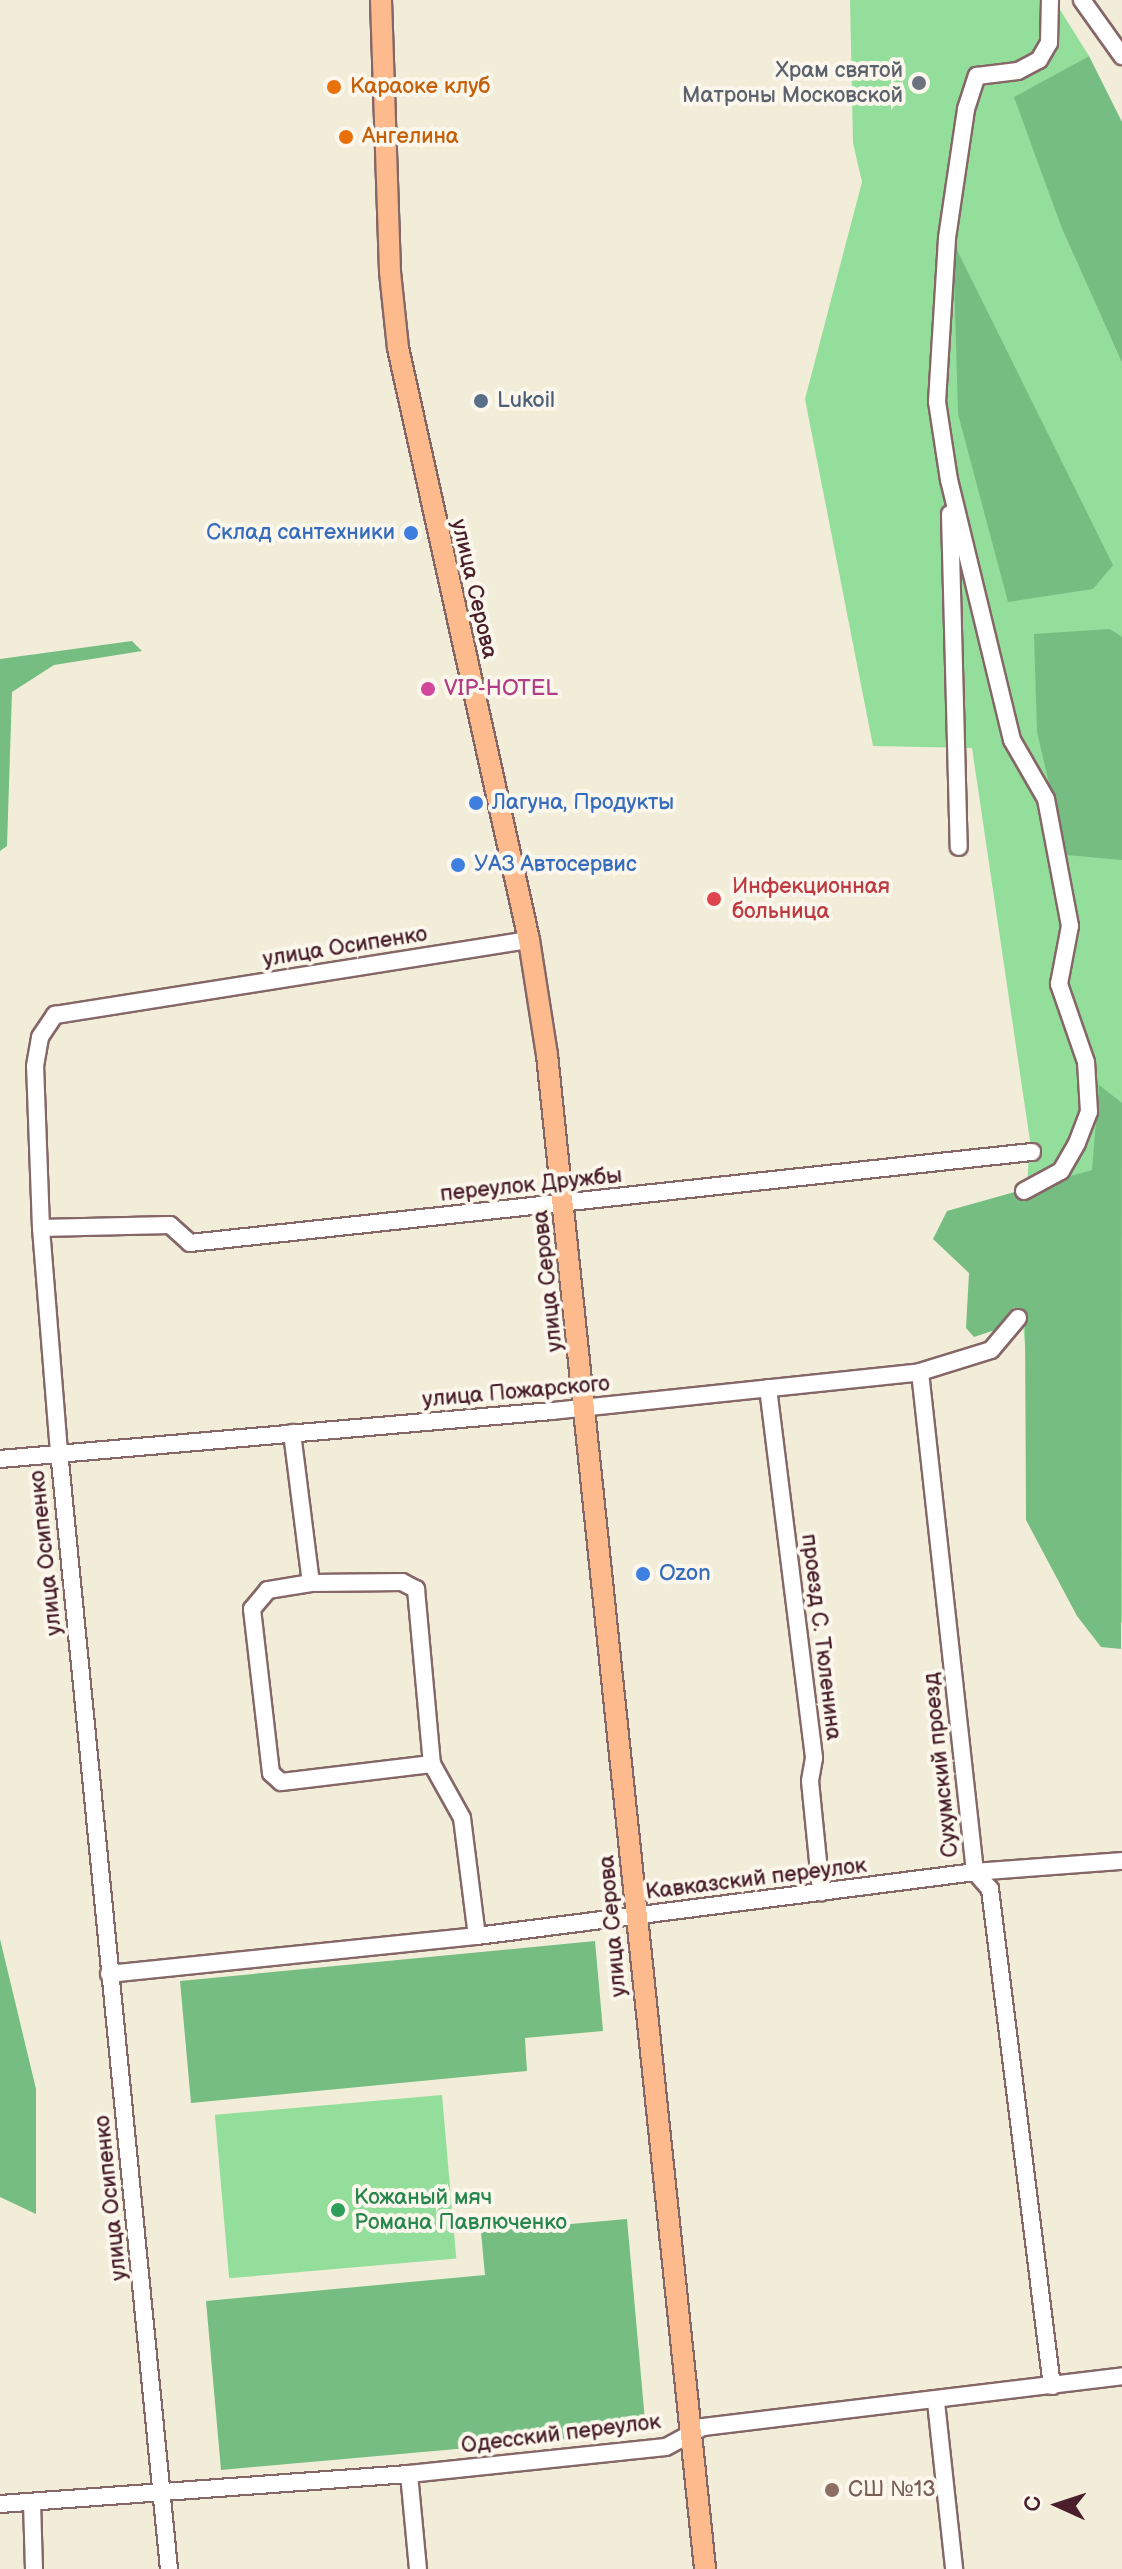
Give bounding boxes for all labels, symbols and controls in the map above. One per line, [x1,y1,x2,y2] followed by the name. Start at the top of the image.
[682,57,903,108] place label: Храм святой Матроны Московской
[350,74,490,100] place label: Караоке клуб
[910,74,928,92] marker: Храм святой Матроны Московской
[325,78,343,96] marker: Караоке клуб
[362,124,459,150] place label: Ангелина
[337,128,355,146] marker: Ангелина
[497,388,555,414] place label: Lukoil
[472,392,490,410] marker: Lukoil
[445,517,503,661] street label: улица Серова
[206,520,395,546] place label: Склад сантехники
[402,524,420,542] marker: Склад сантехники
[444,676,558,702] place label: VIP-HOTEL
[419,680,437,698] marker: VIP-HOTEL
[492,790,674,816] place label: Лагуна, Продукты
[467,794,485,812] marker: Лагуна, Продукты
[474,852,637,878] place label: УАЗ Автосервис
[449,856,467,874] marker: УАЗ Автосервис
[732,873,890,924] place label: Инфекционная больница
[703,888,725,910] marker: Инфекционная больница
[261,921,429,973] street label: улица Осипенко
[439,1162,623,1208] street label: переулок Дружбы
[527,1209,569,1353] street label: улица Серова
[421,1371,611,1413] street label: улица Пожарского
[24,1469,68,1637] street label: улица Осипенко
[795,1532,847,1742] street label: проезд С. Тюленина
[659,1561,711,1587] place label: Ozon
[634,1565,652,1583] marker: Ozon
[918,1671,964,1859] street label: Сухумский проезд
[644,1852,868,1906] street label: Кавказский переулок
[594,1854,632,1998] street label: улица Серова
[89,2114,133,2282] street label: улица Осипенко
[354,2184,567,2236] place label: Кожаный мяч Романа Павлюченко
[329,2201,347,2219] marker: Кожаный мяч Романа Павлюченко
[460,2409,662,2459] street label: Одесский переулок
[1018,2465,1098,2545] north arrow
[848,2477,936,2503] place label: СШ №13
[823,2481,841,2499] marker: СШ №13
[1020,2495,1047,2512] text: С

